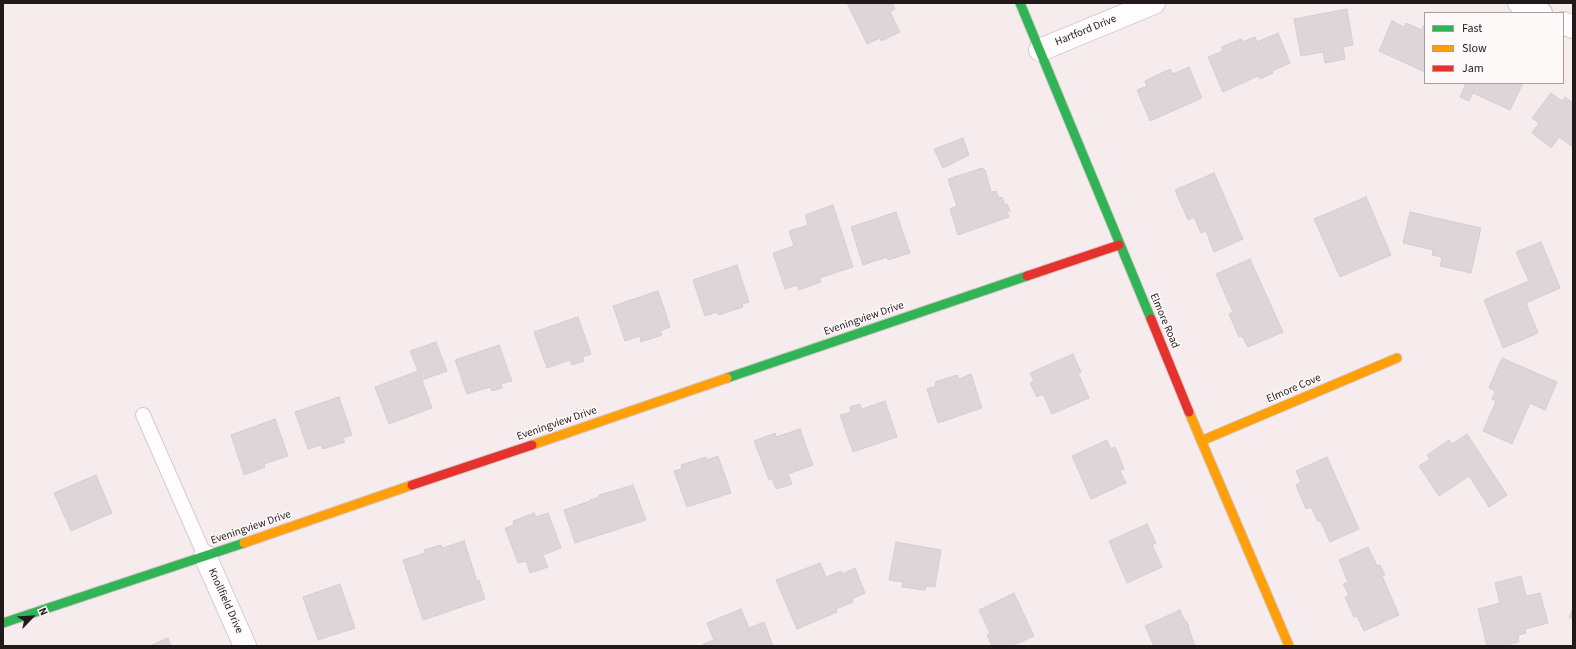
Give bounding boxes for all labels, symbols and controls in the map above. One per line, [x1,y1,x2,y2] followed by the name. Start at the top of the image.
[1424,12,1564,84] legend
[1053,13,1119,49] street label: Hartford Drive
[1462,20,1482,37] text: Fast
[1462,40,1487,57] text: Slow
[1462,60,1484,77] text: Jam
[1146,291,1182,351] street label: Elmore Road
[822,299,906,339] street label: Eveningview Drive
[1265,372,1323,406] street label: Elmore Cove
[515,404,599,444] street label: Eveningview Drive
[209,508,293,548] street label: Eveningview Drive
[205,566,245,636] street label: Knollfield Drive
[12,597,52,637] north arrow
[35,605,52,618] text: N

